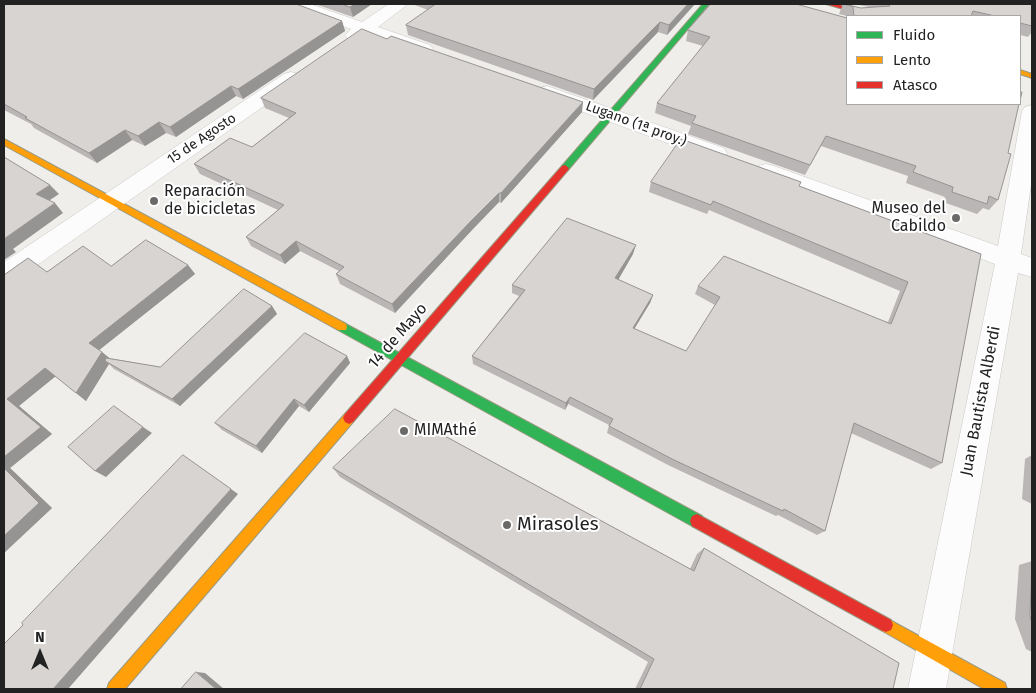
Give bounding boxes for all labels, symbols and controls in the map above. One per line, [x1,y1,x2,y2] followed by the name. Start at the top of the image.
[846,15,1021,105] legend
[893,26,935,44] text: Fluido
[893,51,931,69] text: Lento
[893,76,938,94] text: Atasco
[583,98,689,150] street label: Lugano (1ª proy.)
[164,110,240,168] street label: 15 de Agosto
[164,182,255,220] place label: Reparación de bicicletas
[148,195,160,207] marker: Reparación de bicicletas
[871,199,946,237] place label: Museo del Cabildo
[950,212,962,224] marker: Museo del Cabildo
[364,299,432,373] street label: 14 de Mayo
[957,324,1005,478] street label: Juan Bautista Alberdi
[414,421,477,441] place label: MIMAthé
[398,425,410,437] marker: MIMAthé
[517,514,599,536] place label: Mirasoles
[501,519,513,531] marker: Mirasoles
[15,628,65,678] north arrow
[35,629,45,646] text: N

